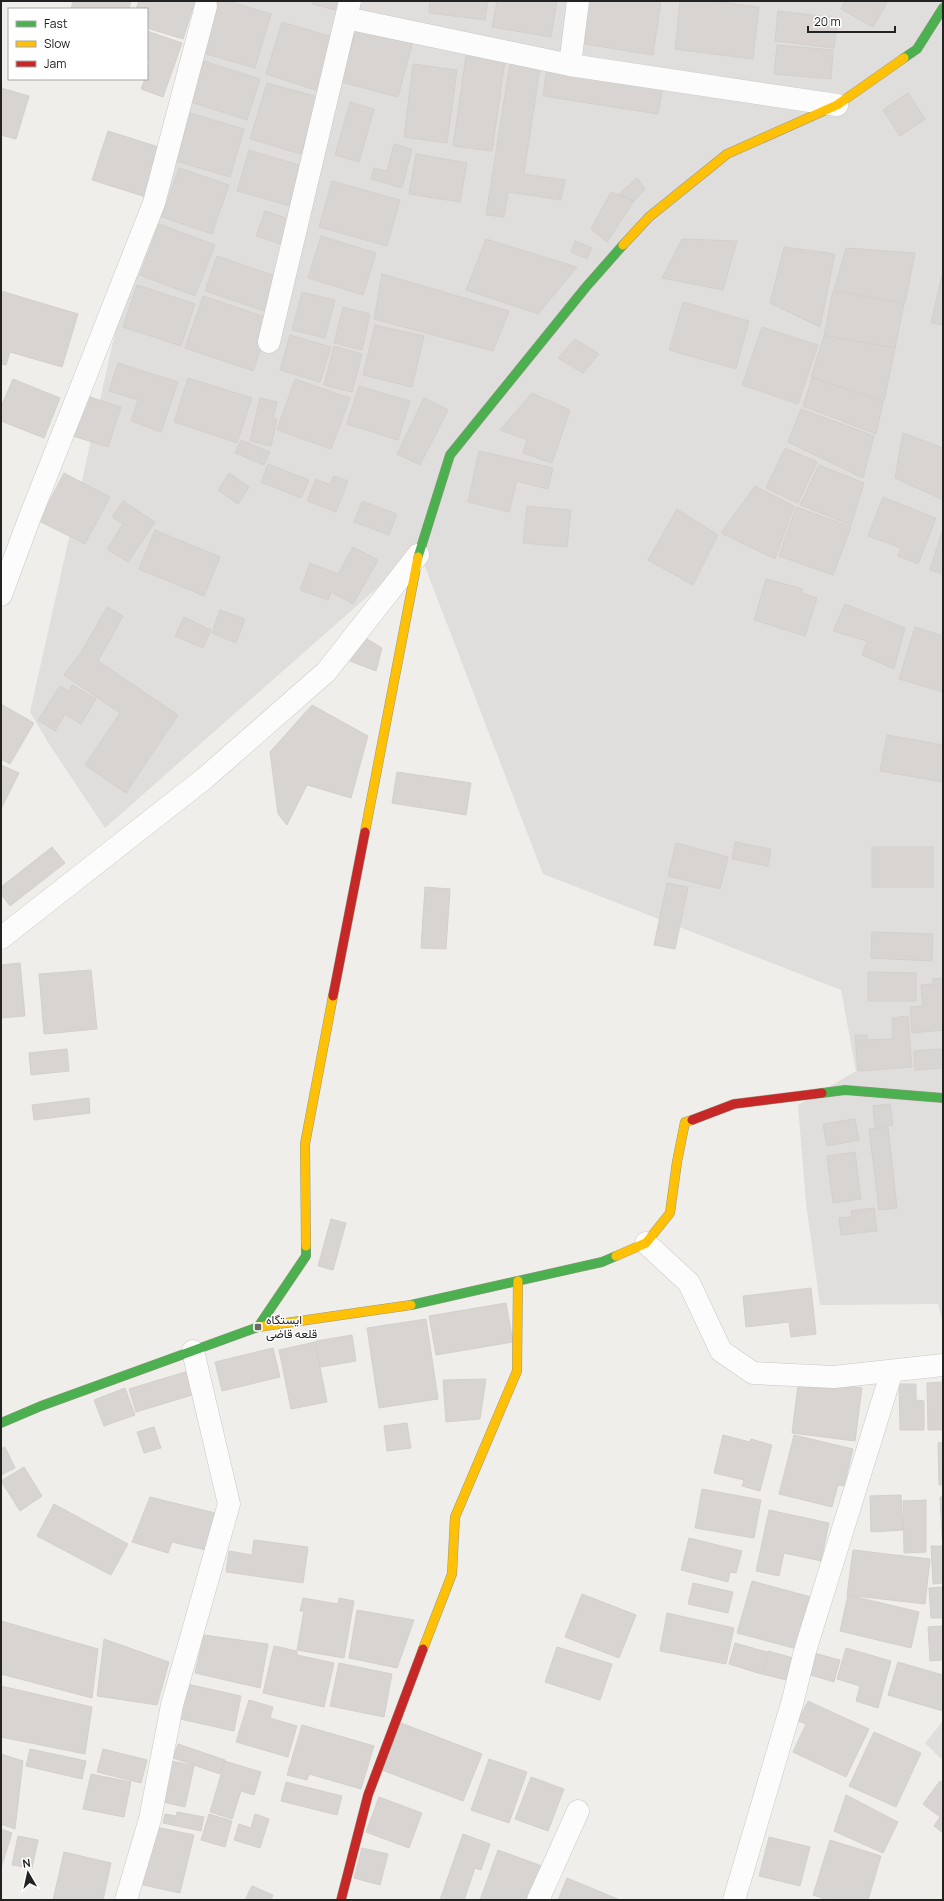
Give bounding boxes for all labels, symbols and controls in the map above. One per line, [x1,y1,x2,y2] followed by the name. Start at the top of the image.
[8,8,148,80] legend
[808,8,895,34] scale bar
[814,13,841,30] text: 20 m
[44,15,68,32] text: Fast
[44,35,70,52] text: Slow
[44,55,66,72] text: Jam
[266,1311,317,1342] place label: ایستگاه قلعه قاضی
[253,1322,263,1332] marker: ایستگاه قلعه قاضی
[8,1853,48,1893] north arrow
[21,1855,32,1871] text: N

